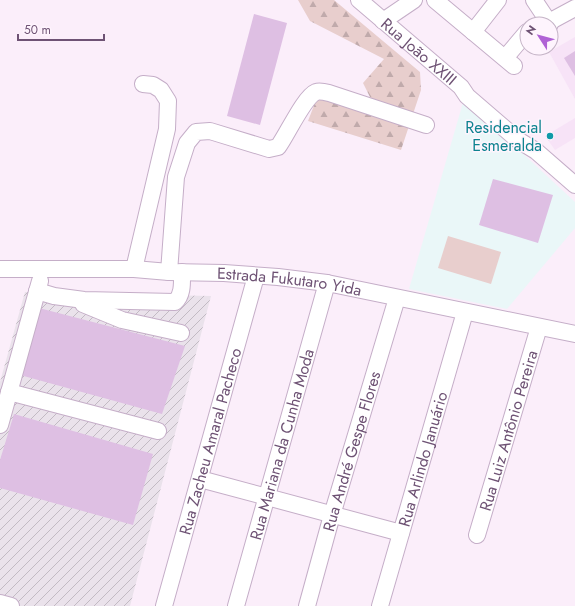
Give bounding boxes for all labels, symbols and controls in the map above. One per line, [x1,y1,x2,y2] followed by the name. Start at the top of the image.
[376,12,462,90] street label: Rua João XXIII
[18,16,104,42] scale bar
[519,16,559,56] north arrow
[24,21,51,39] text: 50 m
[522,22,540,38] text: N
[465,116,542,157] place label: Residencial Esmeralda
[545,131,555,141] marker: Residencial Esmeralda
[217,261,364,301] street label: Estrada Fukutaro Yida
[173,345,247,537] street label: Rua Zacheu Amaral Pacheco
[244,346,319,543] street label: Rua Mariana da Cunha Moda
[473,347,543,514] street label: Rua Luiz Antônio Pereira
[317,368,386,534] street label: Rua André Gespe Flores
[392,389,453,529] street label: Rua Arlindo Januário

